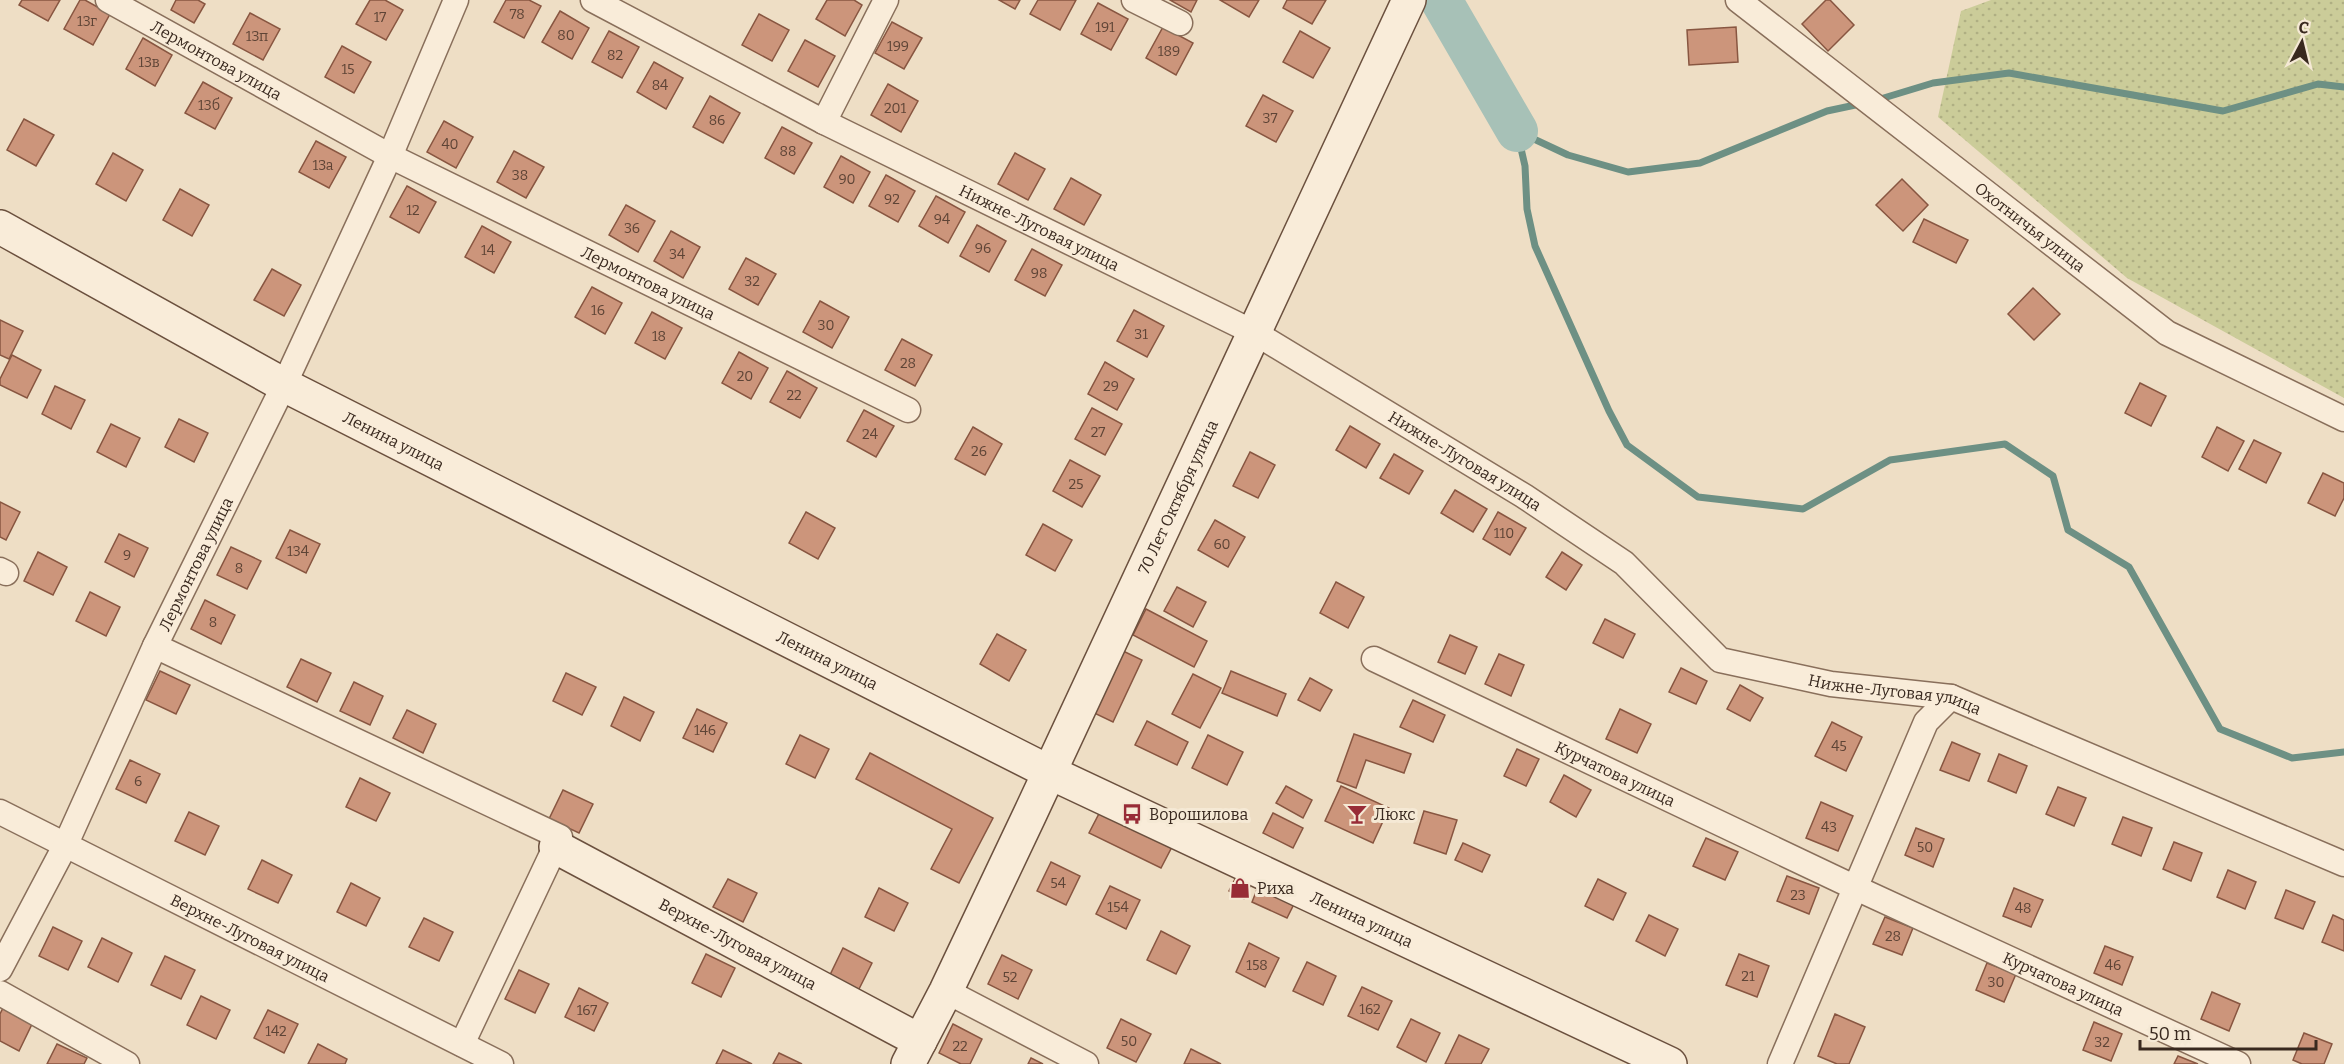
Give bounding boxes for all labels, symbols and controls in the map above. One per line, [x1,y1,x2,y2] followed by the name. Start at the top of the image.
[509,6,525,23] house number: 78
[374,9,386,26] house number: 17
[2272,12,2332,72] north arrow
[77,13,97,30] house number: 13г
[148,17,285,104] street label: Лермонтова улица
[2298,18,2310,38] text: С
[1095,19,1115,36] house number: 191
[557,27,575,44] house number: 80
[246,28,268,45] house number: 13п
[887,38,909,55] house number: 199
[1158,43,1180,60] house number: 189
[607,47,623,64] house number: 82
[138,54,160,71] house number: 13в
[341,61,355,78] house number: 15
[652,77,668,94] house number: 84
[198,97,220,114] house number: 13б
[884,100,906,117] house number: 201
[1262,110,1278,127] house number: 37
[709,112,725,129] house number: 86
[441,136,459,153] house number: 40
[780,143,796,160] house number: 88
[312,157,334,174] house number: 13а
[512,167,528,184] house number: 38
[838,171,856,188] house number: 90
[1971,178,2089,276] street label: Охотничья улица
[956,181,1122,275] street label: Нижне-Луговая улица
[884,191,900,208] house number: 92
[406,202,420,219] house number: 12
[934,211,950,228] house number: 94
[624,220,640,237] house number: 36
[975,240,991,257] house number: 96
[481,242,495,259] house number: 14
[578,242,718,324] street label: Лермонтова улица
[669,246,685,263] house number: 34
[1031,265,1047,282] house number: 98
[744,273,760,290] house number: 32
[591,302,605,319] house number: 16
[818,317,834,334] house number: 30
[1134,326,1148,343] house number: 31
[652,328,666,345] house number: 18
[900,355,916,372] house number: 28
[737,368,753,385] house number: 20
[1103,378,1119,395] house number: 29
[786,387,802,404] house number: 22
[1385,407,1545,515] street label: Нижне-Луговая улица
[340,408,447,475] street label: Ленина улица
[1134,417,1222,577] street label: 70 Лет Октября улица
[1091,424,1105,441] house number: 27
[862,426,878,443] house number: 24
[971,443,987,460] house number: 26
[1068,476,1084,493] house number: 25
[155,494,237,634] street label: Лермонтова улица
[1494,525,1514,542] house number: 110
[1213,536,1231,553] house number: 60
[287,543,309,560] house number: 134
[123,547,131,564] house number: 9
[235,560,243,577] house number: 8
[209,614,217,631] house number: 8
[774,627,881,694] street label: Ленина улица
[1806,670,1984,719] street label: Нижне-Луговая улица
[694,722,716,739] house number: 146
[1552,737,1678,811] street label: Курчатова улица
[1831,738,1847,755] house number: 45
[134,773,142,790] house number: 6
[1120,802,1144,826] bus stop icon: Ворошилова
[1345,802,1369,826] bar icon: Люкс
[1149,805,1249,824] place label: Ворошилова
[1374,805,1416,824] place label: Люкс
[1821,819,1837,836] house number: 43
[1917,839,1933,856] house number: 50
[1050,875,1066,892] house number: 54
[1228,876,1252,900] shop icon: Риха
[1257,879,1294,898] place label: Риха
[1307,887,1416,952] street label: Ленина улица
[1790,887,1806,904] house number: 23
[167,890,333,986] street label: Верхне-Луговая улица
[656,895,820,994] street label: Верхне-Луговая улица
[1107,899,1129,916] house number: 154
[2015,900,2031,917] house number: 48
[1885,928,1901,945] house number: 28
[2000,948,2127,1020] street label: Курчатова улица
[1246,957,1268,974] house number: 158
[2105,957,2121,974] house number: 46
[1741,968,1755,985] house number: 21
[1003,969,1017,986] house number: 52
[1988,974,2004,991] house number: 30
[1359,1001,1381,1018] house number: 162
[577,1002,597,1019] house number: 167
[2140,1013,2316,1051] scale bar
[265,1023,287,1040] house number: 142
[2149,1023,2191,1045] text: 50 m
[1121,1033,1137,1050] house number: 50
[2094,1034,2110,1051] house number: 32
[952,1038,968,1055] house number: 22

